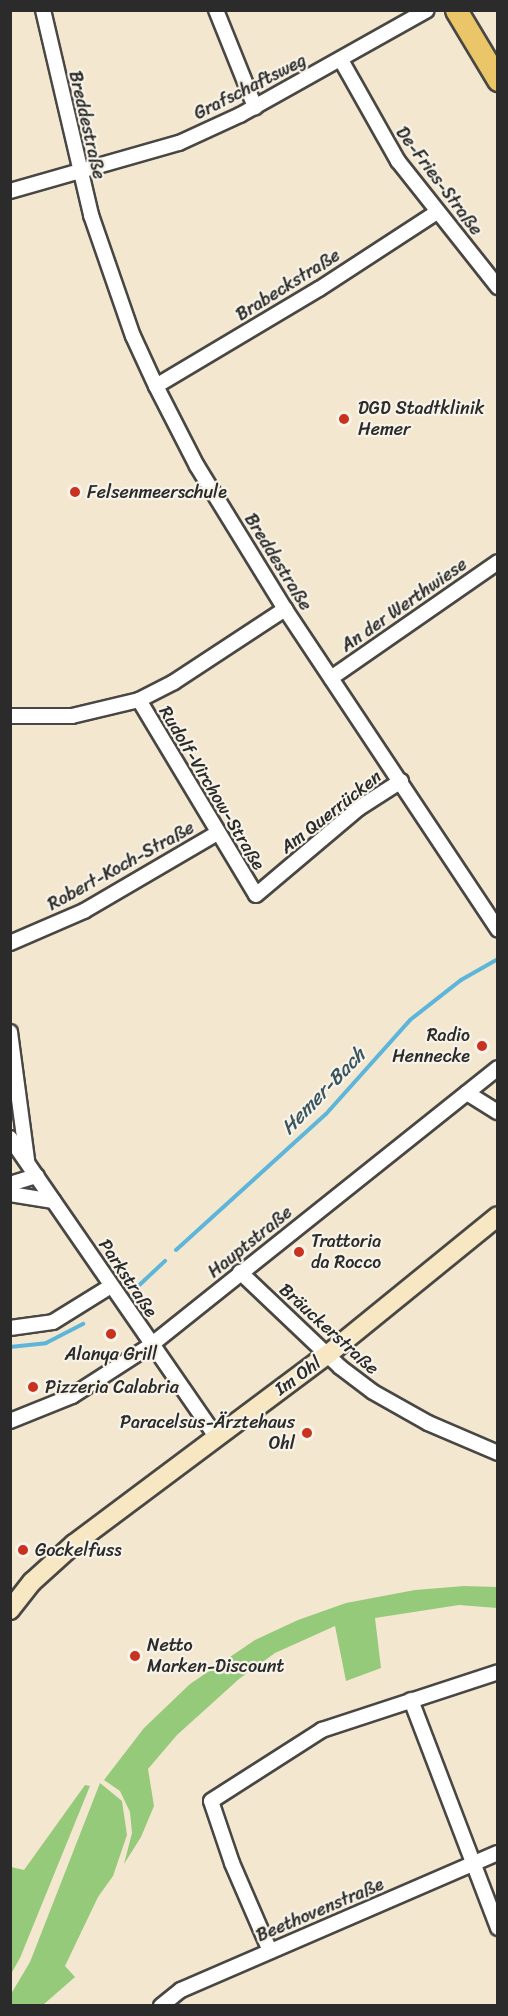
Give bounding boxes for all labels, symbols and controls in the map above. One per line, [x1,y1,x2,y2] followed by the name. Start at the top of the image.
[190,49,310,125] street label: Grafschaftsweg
[64,69,110,181] street label: Breddestraße
[391,122,487,240] street label: De-Fries-Straße
[232,244,344,326] street label: Brabeckstraße
[358,398,484,440] place label: DGD Stadtklinik Hemer
[335,410,353,428] marker: DGD Stadtklinik Hemer
[87,481,227,503] place label: Felsenmeerschule
[68,485,82,499] marker: Felsenmeerschule
[240,509,316,615] street label: Breddestraße
[337,554,471,656] street label: An der Werthwiese
[154,702,270,874] street label: Rudolf-Virchow-Straße
[276,766,386,858] street label: Am Querrücken
[44,817,198,915] street label: Robert-Koch-Straße
[392,1025,470,1068] place label: Radio Hennecke
[475,1039,489,1053] marker: Radio Hennecke
[276,1043,370,1139] water label: Hemer-Bach
[204,1201,296,1283] street label: Hauptstraße
[311,1231,381,1274] place label: Trattoria da Rocco
[94,1235,162,1321] street label: Parkstraße
[292,1245,306,1259] marker: Trattoria da Rocco
[275,1279,383,1379] street label: Bräuckerstraße
[104,1327,118,1341] marker: Alanya Grill
[65,1343,157,1365] place label: Alanya Grill
[271,1352,325,1400] street label: Im Ohl
[45,1376,179,1398] place label: Pizzeria Calabria
[26,1380,40,1394] marker: Pizzeria Calabria
[120,1412,295,1454] place label: Paracelsus-Ärztehaus Ohl
[300,1426,314,1440] marker: Paracelsus-Ärztehaus Ohl
[35,1539,122,1561] place label: Gockelfuss
[16,1543,30,1557] marker: Gockelfuss
[147,1635,284,1678] place label: Netto Marken-Discount
[128,1649,142,1663] marker: Netto Marken-Discount
[253,1873,387,1947] street label: Beethovenstraße

